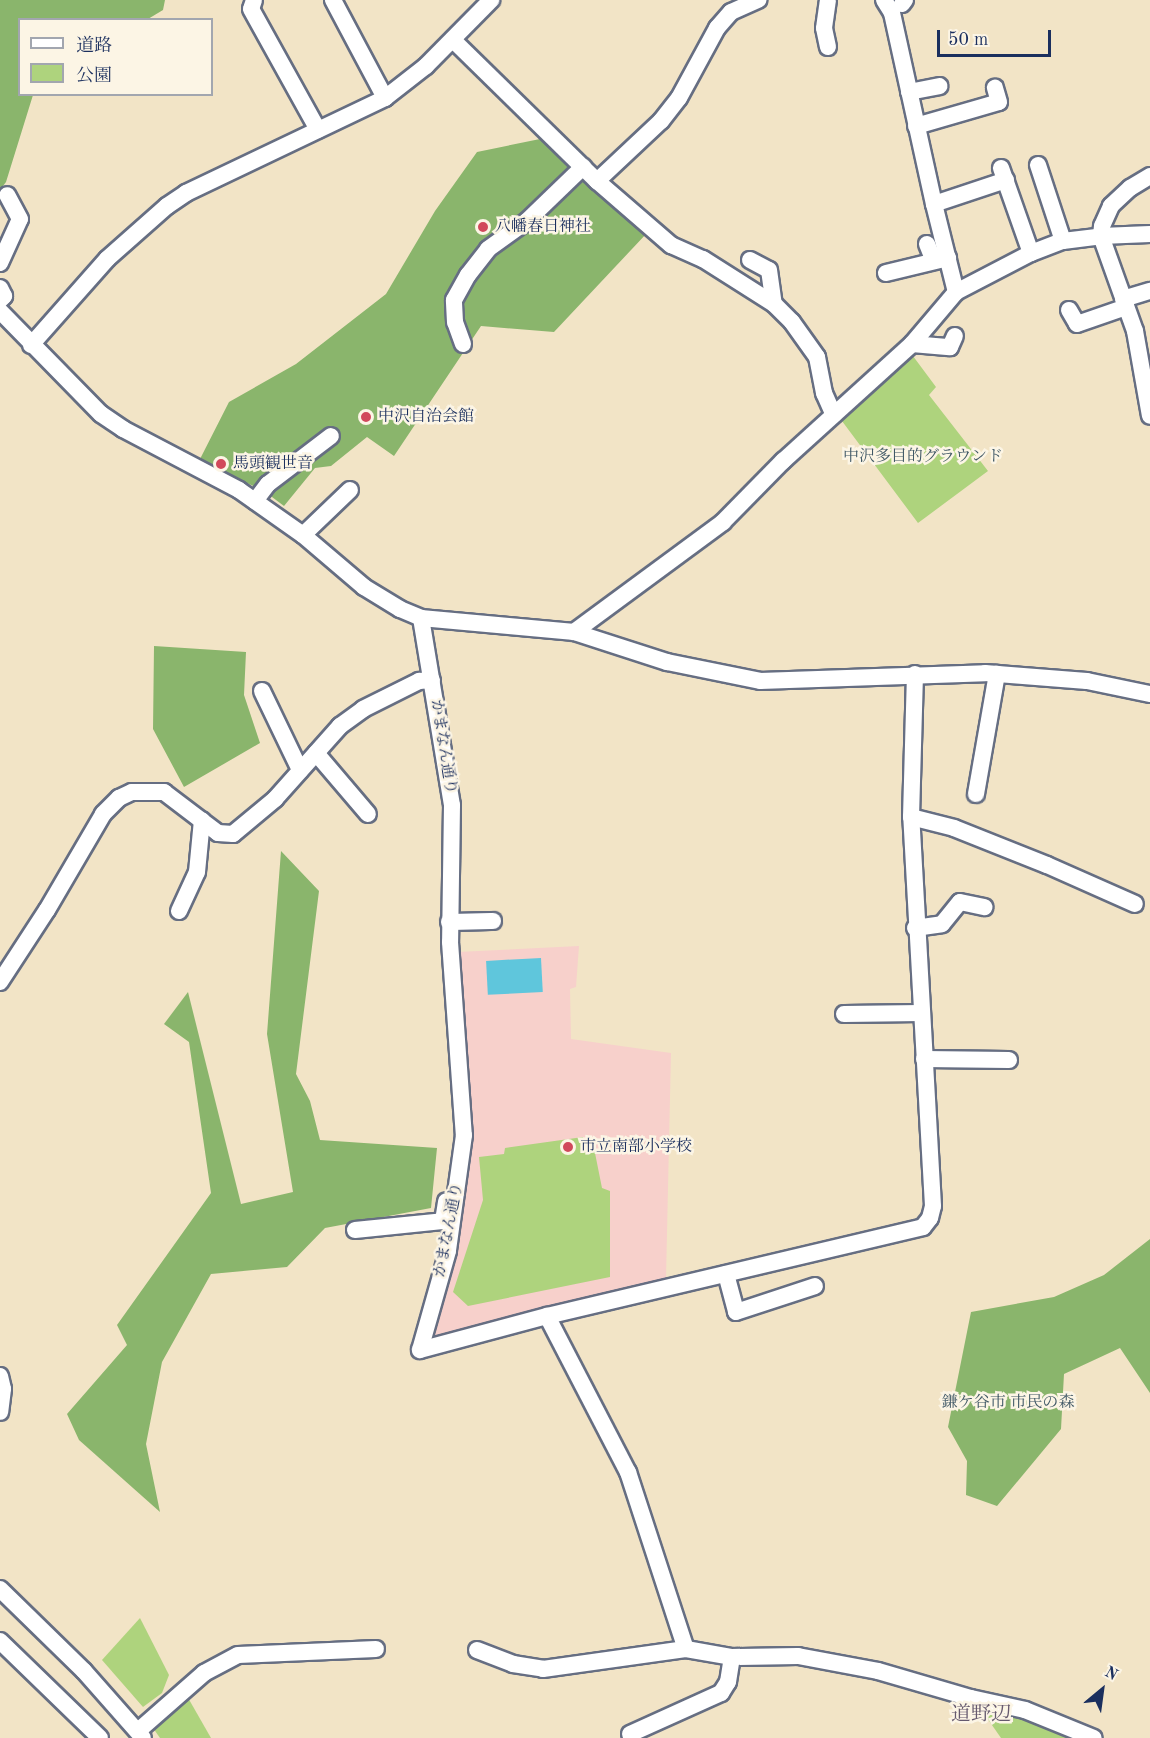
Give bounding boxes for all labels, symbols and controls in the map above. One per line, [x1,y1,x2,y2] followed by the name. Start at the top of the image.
[18,18,213,96] legend
[940,18,1054,56] scale bar
[948,31,988,49] text: 50 m
[76,37,112,55] text: 道路
[76,67,112,85] text: 公園
[495,217,591,237] place label: 八幡春日神社
[476,220,490,234] marker: 八幡春日神社
[378,407,474,427] place label: 中沢自治会館
[359,410,373,424] marker: 中沢自治会館
[843,447,1003,467] park label: 中沢多目的グラウンド
[233,454,313,474] place label: 馬頭観世音
[214,457,228,471] marker: 馬頭観世音
[426,698,460,796] street label: かまなん通り
[580,1137,692,1157] place label: 市立南部小学校
[561,1140,575,1154] marker: 市立南部小学校
[430,1181,468,1279] street label: かまなん通り
[942,1393,1074,1413] park label: 鎌ケ谷市 市民の森
[1072,1660,1132,1720] north arrow
[1101,1664,1120,1684] text: N
[951,1703,1011,1727] district label: 道野辺

